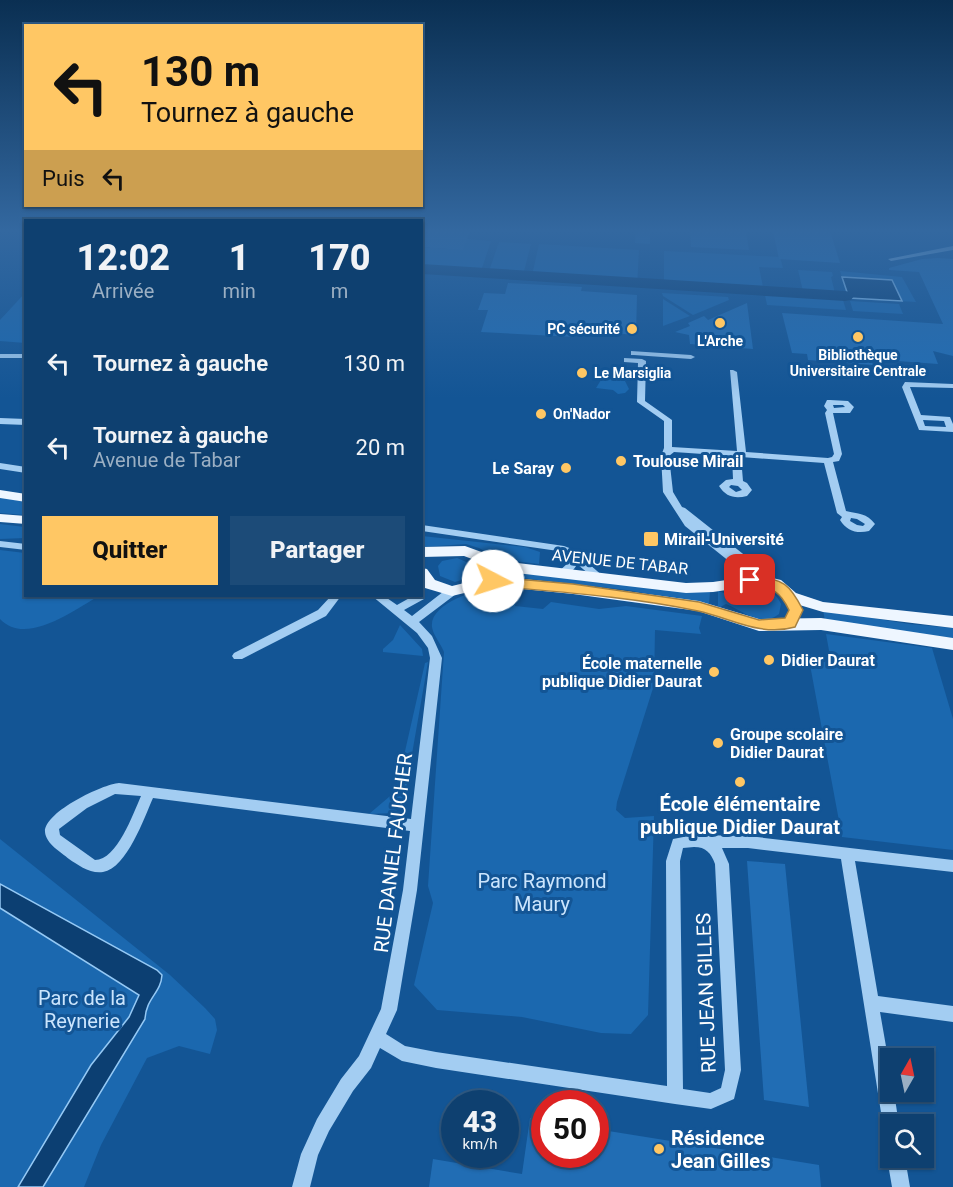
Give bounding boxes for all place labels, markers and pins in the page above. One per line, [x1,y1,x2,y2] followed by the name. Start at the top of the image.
[713,316,727,330] marker: L'Arche
[547,321,620,337] place label: PC sécurité
[625,322,639,336] marker: PC sécurité
[851,330,865,344] marker: Bibliothèque Universitaire Centrale
[697,333,743,349] place label: L'Arche
[790,347,927,379] place label: Bibliothèque Universitaire Centrale
[594,365,672,381] place label: Le Marsiglia
[575,366,589,380] marker: Le Marsiglia
[553,406,610,422] place label: On'Nador
[534,407,548,421] marker: On'Nador
[633,452,744,471] place label: Toulouse Mirail
[614,454,628,468] marker: Toulouse Mirail
[492,459,555,478] place label: Le Saray
[559,461,573,475] marker: Le Saray
[642,530,660,548] marker: Mirail-Université
[664,530,784,549] place label: Mirail-Université
[724,554,775,605] pin
[781,651,875,670] place label: Didier Daurat
[762,653,776,667] marker: Didier Daurat
[542,654,703,691] place label: École maternelle publique Didier Daurat
[707,665,721,679] marker: École maternelle publique Didier Daurat
[730,725,843,762] place label: Groupe scolaire Didier Daurat
[711,736,725,750] marker: Groupe scolaire Didier Daurat
[733,775,747,789] marker: École élémentaire publique Didier Daurat
[640,792,840,839] place label: École élémentaire publique Didier Daurat
[671,1126,770,1173] place label: Résidence Jean Gilles
[652,1142,666,1156] marker: Résidence Jean Gilles

